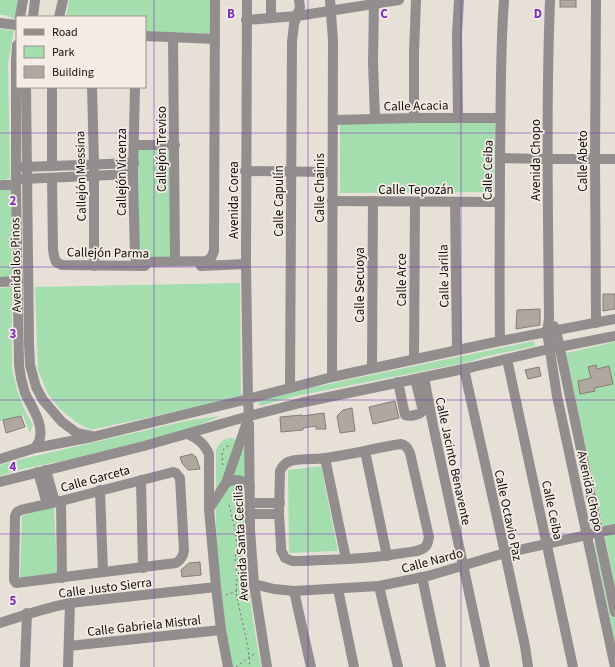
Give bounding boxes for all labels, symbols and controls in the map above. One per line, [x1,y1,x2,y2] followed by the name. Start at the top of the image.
[227,5,235,23] text: B
[380,5,388,23] text: C
[534,5,542,23] text: D
[16,16,146,88] legend
[52,24,78,41] text: Road
[52,44,74,61] text: Park
[52,64,94,81] text: Building
[383,96,449,116] street label: Calle Acacia
[153,106,171,192] street label: Callejón Treviso
[527,119,545,201] street label: Avenida Chopo
[113,128,131,216] street label: Callejón Vicenza
[71,130,91,221] street label: Callejón Messina
[574,130,592,192] street label: Calle Abeto
[478,140,498,200] street label: Calle Ceiba
[311,153,329,223] street label: Calle Chainis
[225,161,243,239] street label: Avenida Corea
[270,165,288,237] street label: Calle Capulín
[378,181,454,199] street label: Calle Tepozán
[10,192,17,210] text: 2
[6,217,26,312] street label: Avenida los Pinos
[67,243,149,263] street label: Callejón Parma
[434,244,454,308] street label: Calle Jarilla
[351,247,369,323] street label: Calle Secuoya
[393,253,411,307] street label: Calle Arce
[10,325,17,343] text: 3
[431,395,475,527] street label: Calle Jacinto Benavente
[573,449,607,533] street label: Avenida Chopo
[10,458,17,476] text: 4
[59,461,132,497] street label: Calle Garceta
[490,468,527,563] street label: Calle Octavio Paz
[537,479,567,542] street label: Calle Ceiba
[229,485,253,601] street label: Avenida Santa Cecilia
[399,544,465,578] street label: Calle Nardo
[57,573,153,603] street label: Calle Justo Sierra
[10,592,17,610] text: 5
[86,611,202,641] street label: Calle Gabriela Mistral

